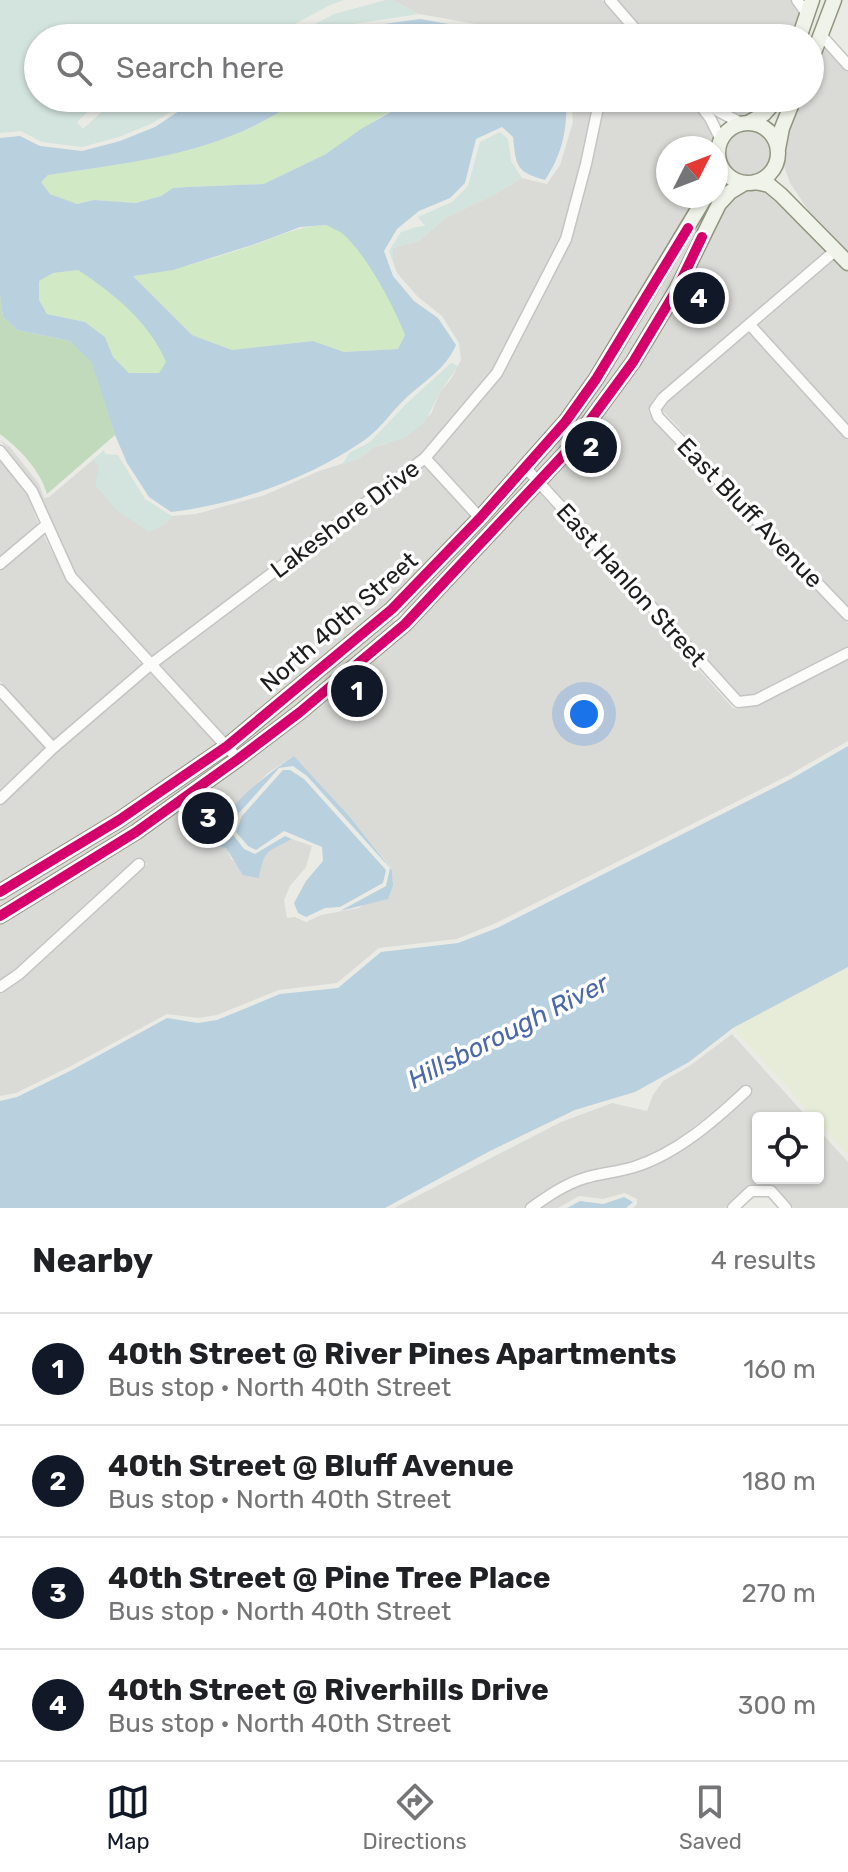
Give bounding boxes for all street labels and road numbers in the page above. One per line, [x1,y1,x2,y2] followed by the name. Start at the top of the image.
[672,432,828,594] street label: East Bluff Avenue
[265,454,425,584] street label: Lakeshore Drive
[550,498,712,672] street label: East Hanlon Street
[255,546,423,698] street label: North 40th Street

